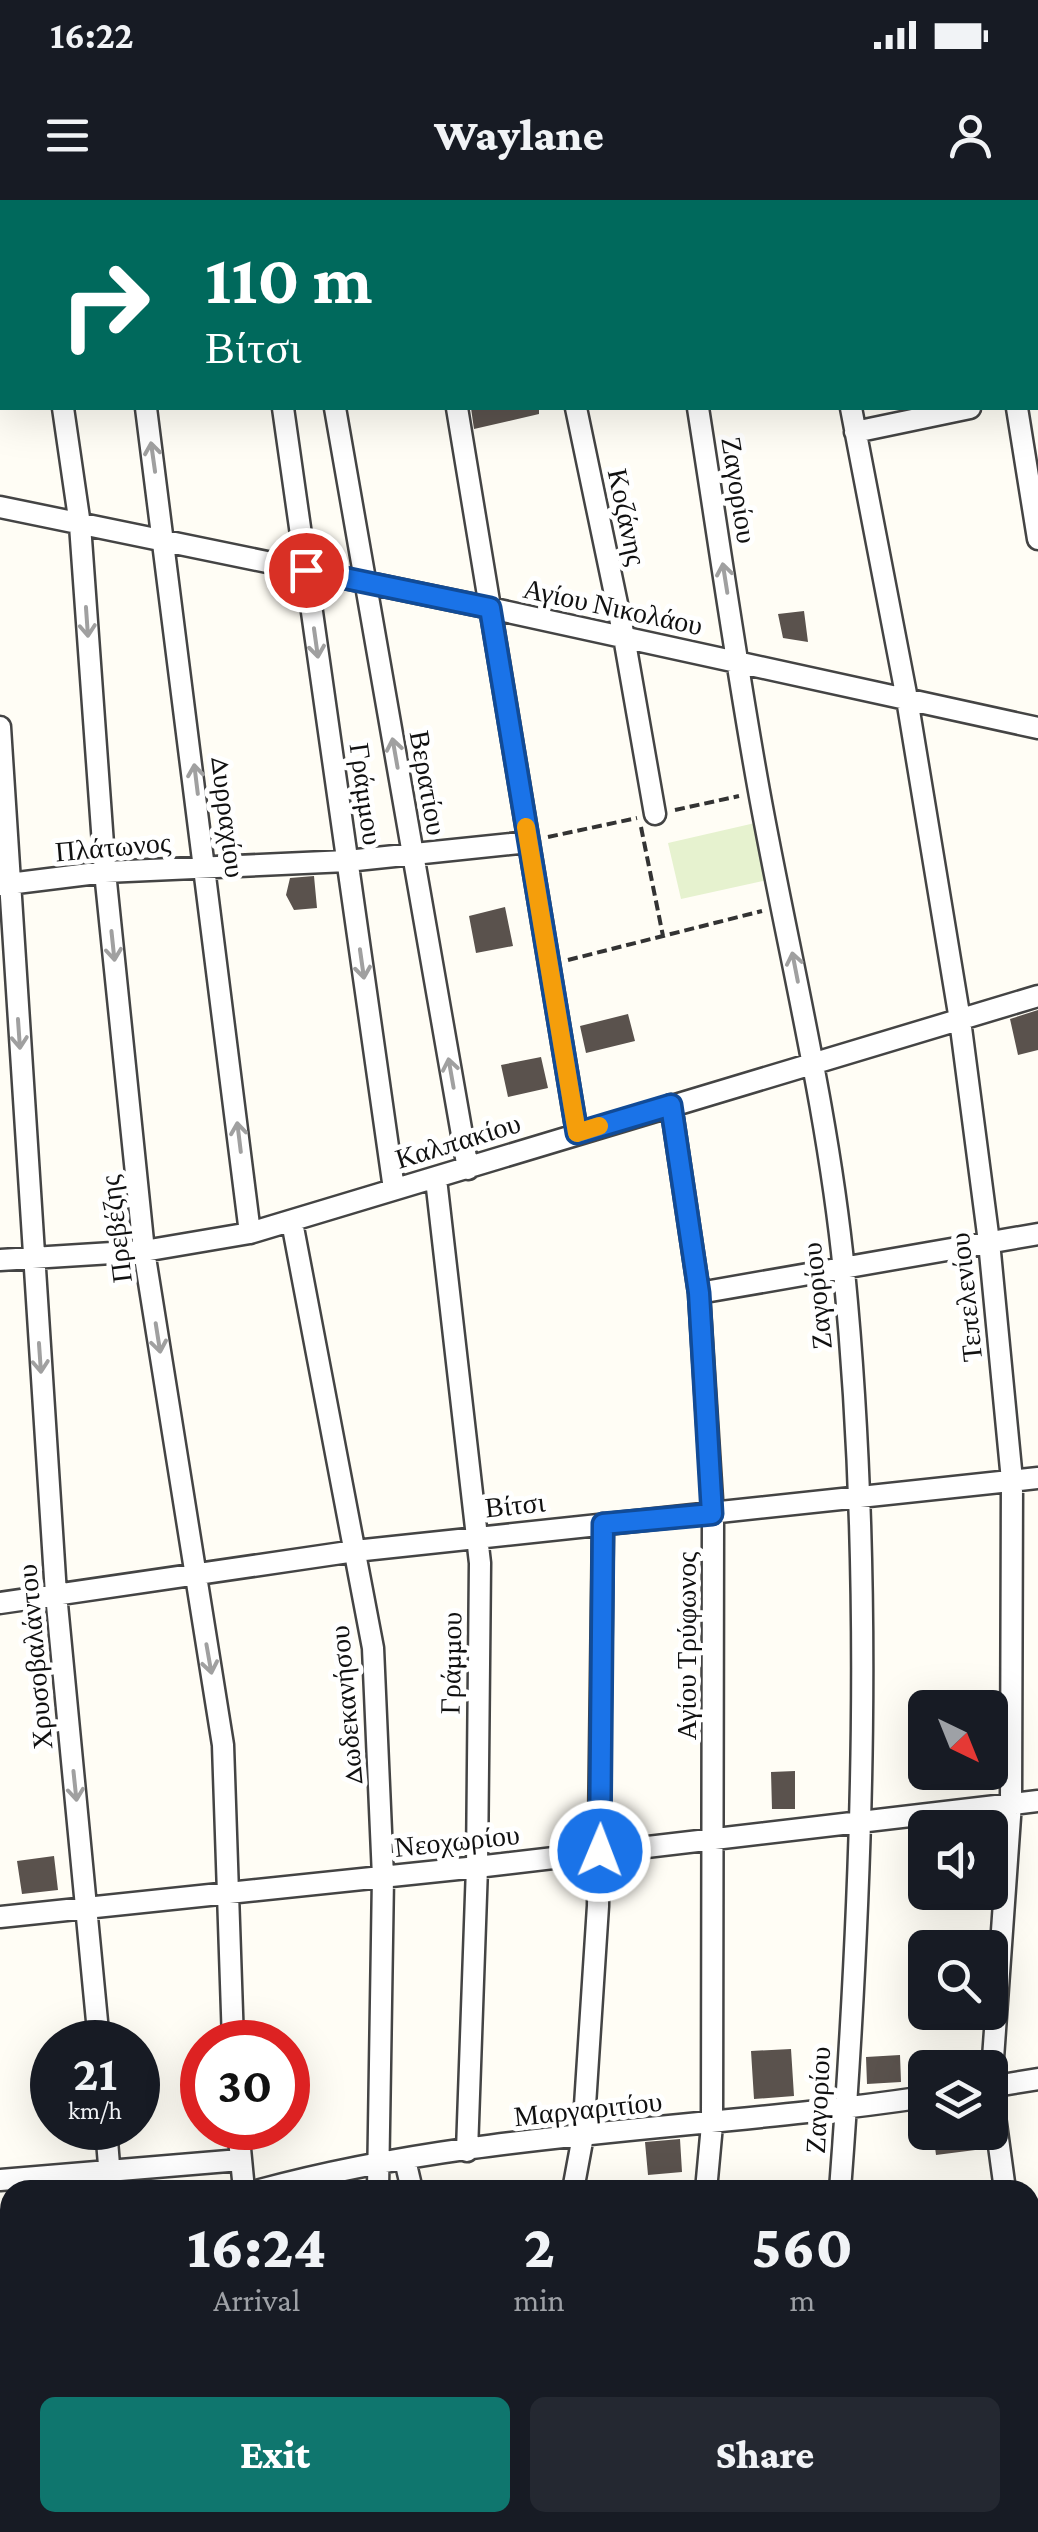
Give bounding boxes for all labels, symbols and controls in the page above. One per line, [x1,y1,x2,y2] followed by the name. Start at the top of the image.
[50,14,134,56] text: 16:22
[40,108,95,163] icon: menu
[943,108,998,163] icon: person
[434,110,604,160] text: Waylane
[40,240,170,370] icon: right
[205,240,373,318] text: 110 m
[205,323,302,373] text: Βίτσι
[715,434,763,546] street label: Ζαγορίου
[143,441,161,474] one-way arrow
[602,466,652,568] street label: Κοζάνης
[264,528,349,613] pin
[279,543,334,598] icon: arrive
[715,563,733,595] one-way arrow
[520,573,706,641] street label: Αγίου Νικολάου
[78,605,97,637] one-way arrow
[308,626,326,658] one-way arrow
[404,728,452,838] street label: Βερατίου
[385,737,404,769] one-way arrow
[344,741,388,847] street label: Γράμμου
[205,755,251,879] street label: Δυρραχίου
[186,764,204,796] one-way arrow
[54,827,172,867] street label: Πλάτωνος
[104,929,123,961] one-way arrow
[353,948,372,980] one-way arrow
[784,952,803,984] one-way arrow
[10,1017,29,1049] one-way arrow
[441,1057,460,1090] one-way arrow
[392,1107,524,1175] street label: Καλπακίου
[229,1121,248,1153] one-way arrow
[94,1173,138,1285] street label: Πρεβέζης
[944,1231,988,1363] street label: Τεπελενίου
[796,1241,838,1351] street label: Ζαγορίου
[149,1321,168,1354] one-way arrow
[30,1341,49,1373] one-way arrow
[483,1486,547,1524] street label: Βίτσι
[671,1552,702,1740] street label: Αγίου Τρύφωνος
[11,1563,59,1751] street label: Χρυσοβαλάντου
[435,1611,467,1715] street label: Γράμμου
[324,1624,368,1786] street label: Δωδεκανήσου
[200,1642,219,1675] one-way arrow
[908,1690,1008,1790] north arrow
[908,1690,1008,2150] map controls
[66,1770,85,1802] one-way arrow
[548,1799,652,1903] position arrow
[908,1810,1008,1910] button: sound
[393,1819,521,1863] street label: Νεοχωρίου
[908,1930,1008,2030] button: search
[180,2020,310,2150] speed limit sign: 30
[73,2045,117,2101] text: 21
[800,2046,836,2154] street label: Ζαγορίου
[908,2050,1008,2150] button: layers
[512,2086,664,2132] street label: Μαργαριτίου
[68,2097,122,2124] text: km/h
[187,2213,326,2280] text: 16:24
[523,2213,555,2280] text: 2
[752,2213,853,2280] text: 560
[213,2282,300,2318] text: Arrival
[514,2282,565,2318] text: min
[790,2282,815,2318] text: m
[40,2397,510,2512] button: Exit
[530,2397,1000,2512] button: Share

